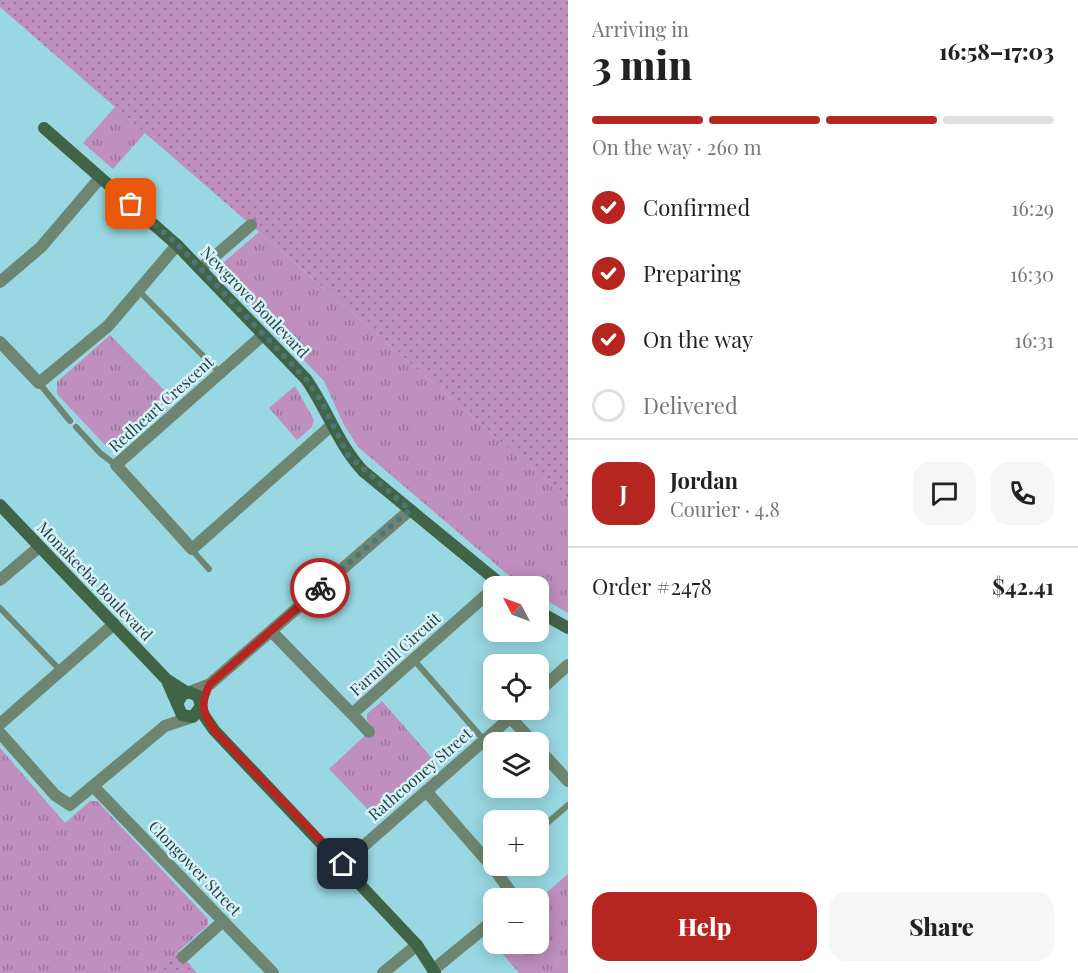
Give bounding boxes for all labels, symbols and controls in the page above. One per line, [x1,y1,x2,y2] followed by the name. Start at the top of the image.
[592,15,689,42] text: Arriving in
[939,36,1054,66] text: 16:58–17:03
[592,38,692,90] text: 3 min
[592,133,761,160] text: On the way · 260 m
[105,178,156,229] pin
[114,187,147,220] icon: bag
[592,191,625,224] icon: check
[643,192,750,222] text: Confirmed
[1011,194,1054,221] text: 16:29
[197,241,314,362] street label: Newgrove Boulevard
[592,257,625,290] icon: check
[643,258,741,288] text: Preparing
[1010,260,1054,287] text: 16:30
[592,323,625,356] icon: check
[643,324,753,354] text: On the way
[1015,326,1054,353] text: 16:31
[104,351,218,456] street label: Redheart Crescent
[643,390,738,420] text: Delivered
[913,462,976,525] button: chat
[991,462,1054,525] button: phone
[670,465,738,495] text: Jordan
[619,478,628,508] text: J
[670,495,780,522] text: Courier · 4.8
[33,517,158,645] street label: Monakeeba Boulevard
[290,558,350,618] courier
[592,571,712,601] text: Order #2478
[992,571,1054,601] text: $42.41
[304,572,337,605] icon: bike
[483,576,549,642] north arrow
[483,576,549,954] map controls
[345,607,445,700] street label: Farmhill Circuit
[483,654,549,720] button: locate
[363,723,476,824] street label: Rathcooney Street
[483,732,549,798] button: layers
[483,810,549,876] button: +
[145,816,246,920] street label: Clongower Street
[317,838,368,889] pin
[326,847,359,880] icon: home
[483,888,549,954] button: −
[592,892,817,961] button: Help
[829,892,1054,961] button: Share

